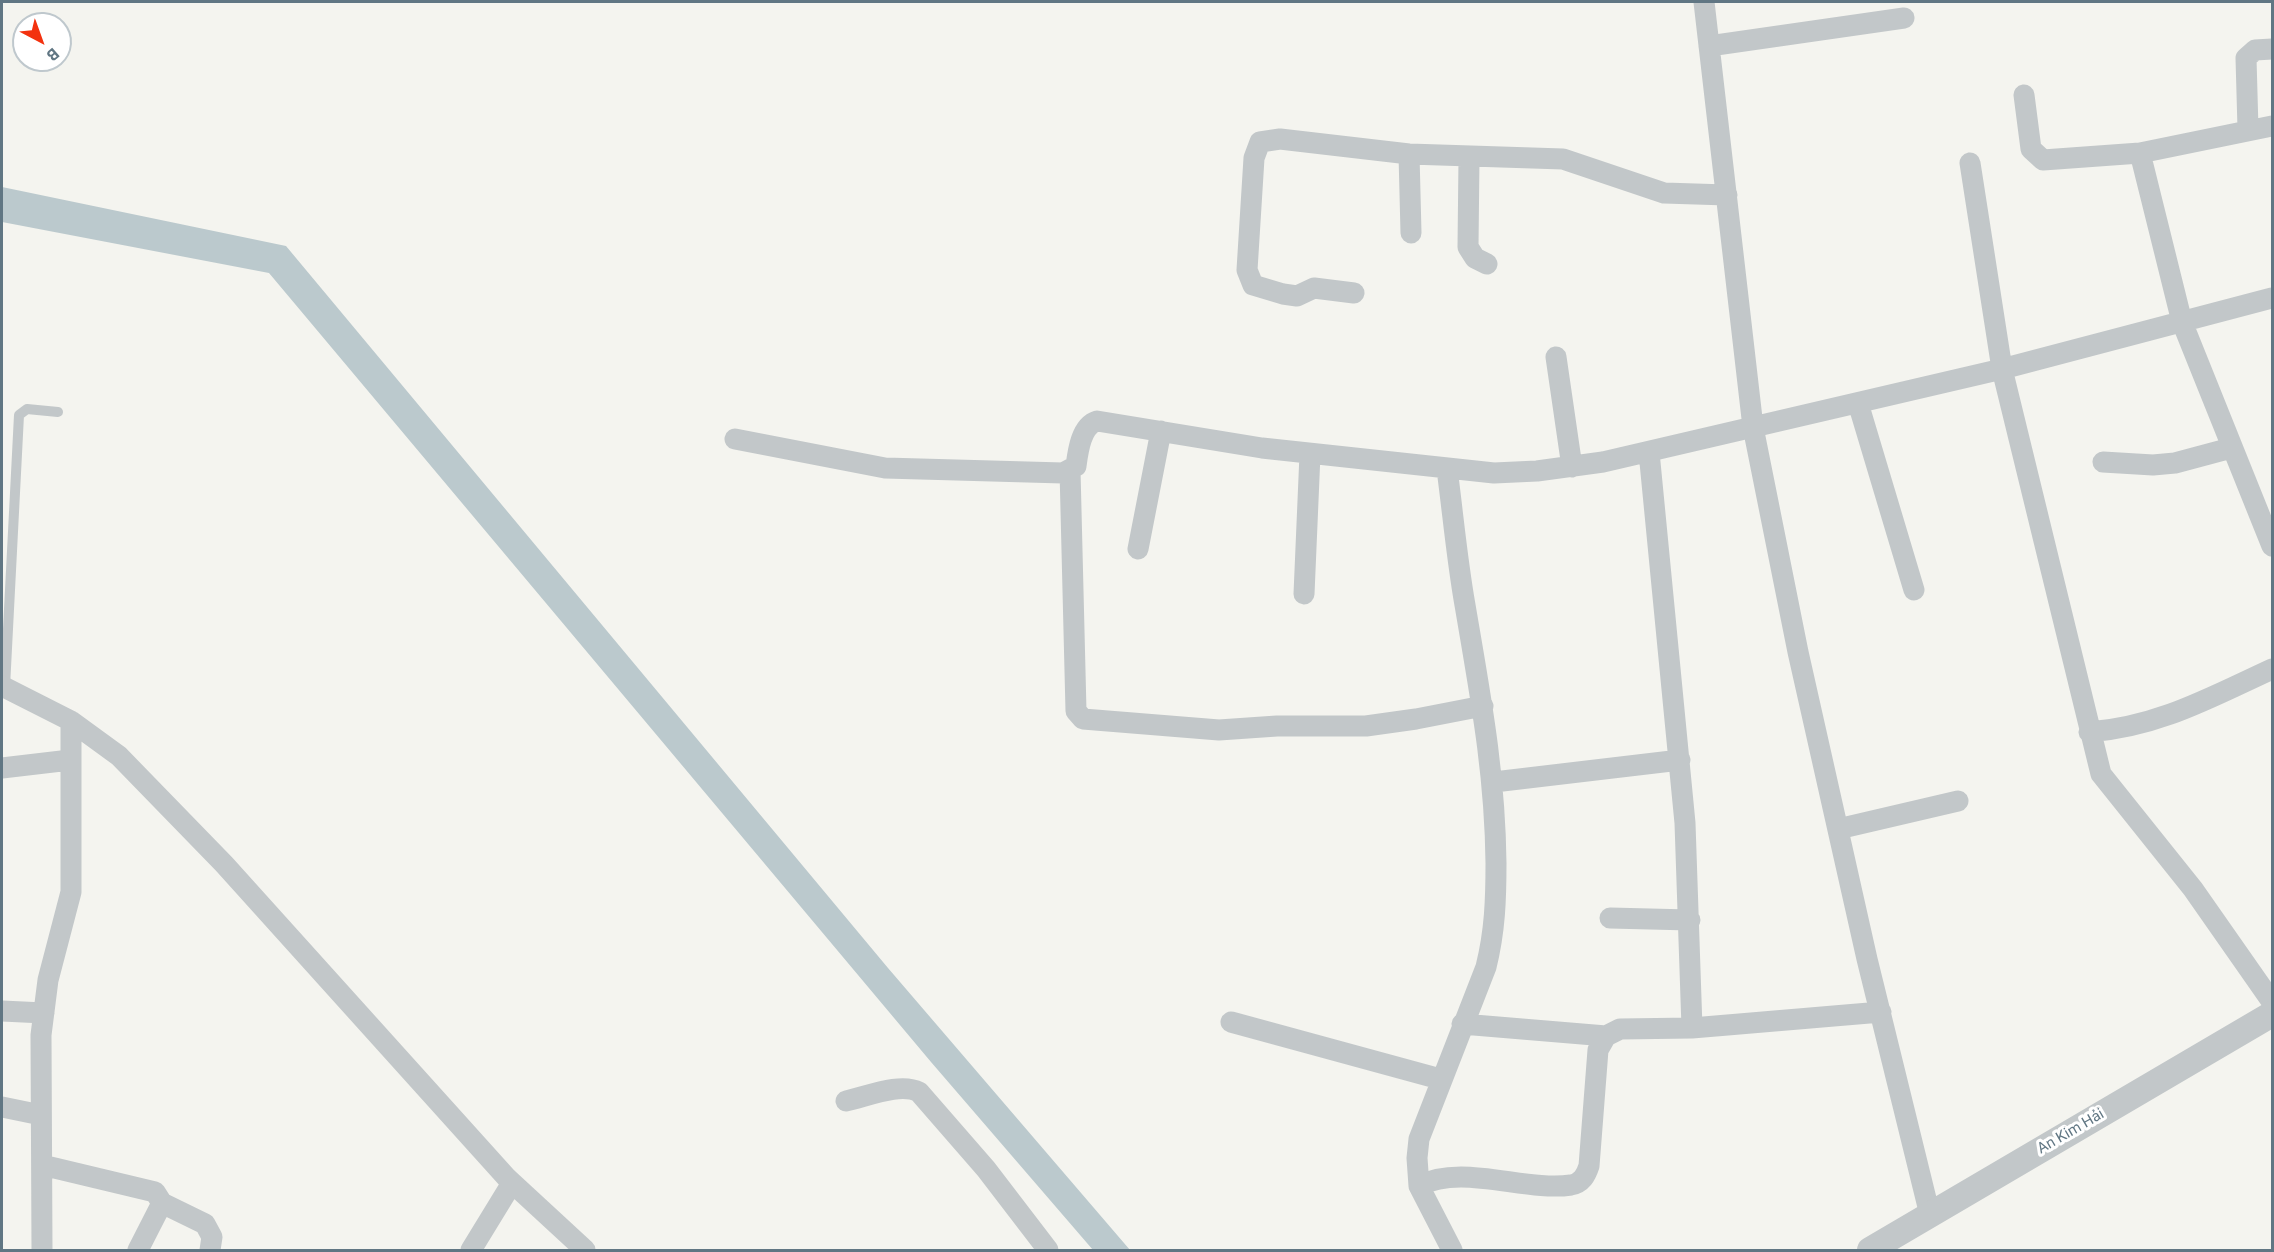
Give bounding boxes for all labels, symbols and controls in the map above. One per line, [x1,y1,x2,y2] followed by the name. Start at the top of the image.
[12,12,72,72] north arrow
[43,44,63,65] text: B
[2034,1106,2108,1158] street label: An Kim Hải

